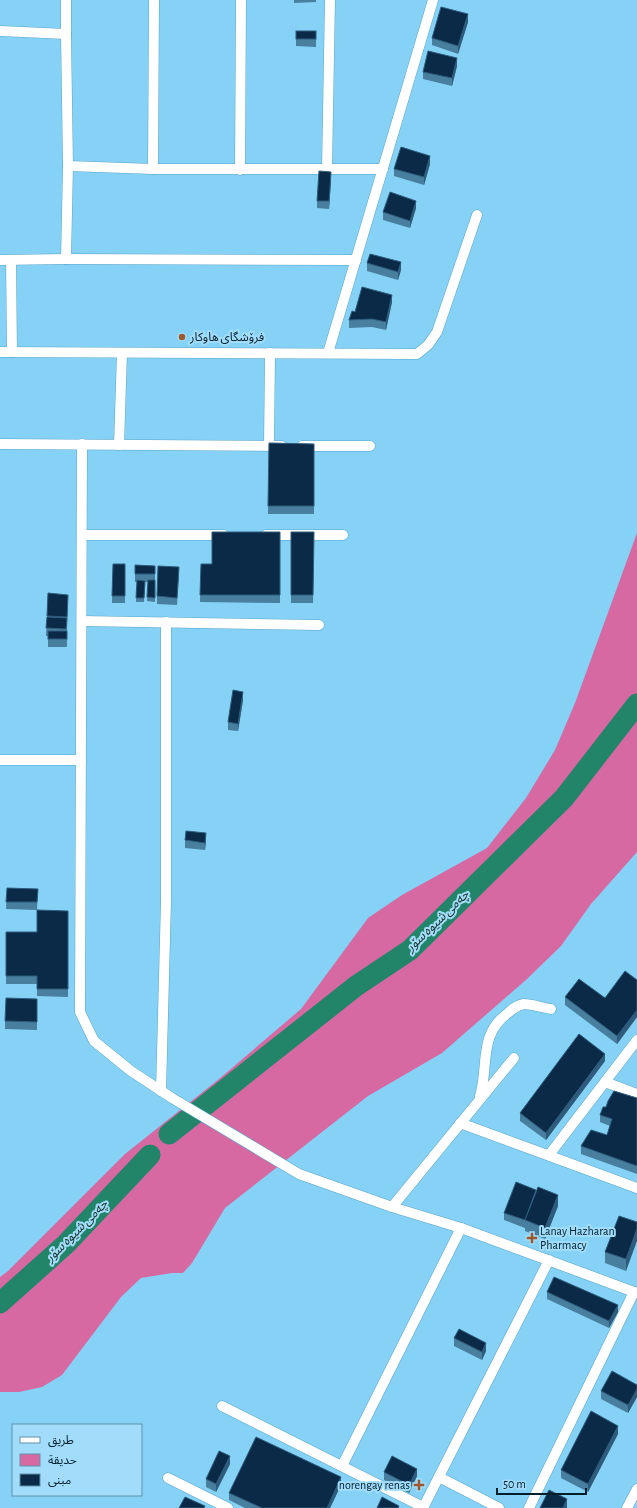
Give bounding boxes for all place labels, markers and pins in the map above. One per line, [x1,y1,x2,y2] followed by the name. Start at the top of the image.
[189,331,264,344] place label: فرۆشگای ھاوکار
[177,332,187,342] marker: فرۆشگای ھاوکار
[540,1225,615,1252] place label: Lanay Hazharan Pharmacy
[527,1233,537,1243] marker: Lanay Hazharan Pharmacy
[339,1479,410,1492] place label: norengay renas
[413,1479,425,1491] marker: norengay renas

